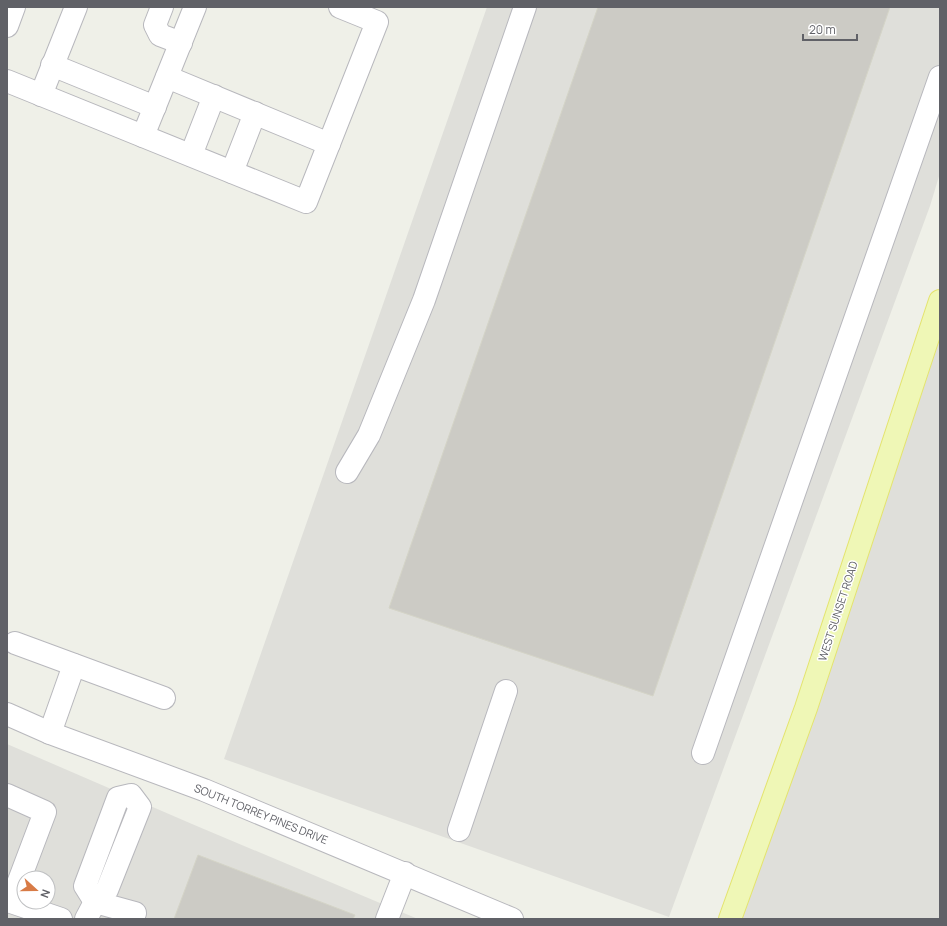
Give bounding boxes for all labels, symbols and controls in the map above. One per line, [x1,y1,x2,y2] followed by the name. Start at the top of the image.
[803,16,857,42] scale bar
[809,21,836,38] text: 20 m
[814,559,861,663] street label: WEST SUNSET ROAD
[192,780,330,847] street label: SOUTH TORREY PINES DRIVE
[16,870,56,910] north arrow
[37,887,54,900] text: N

